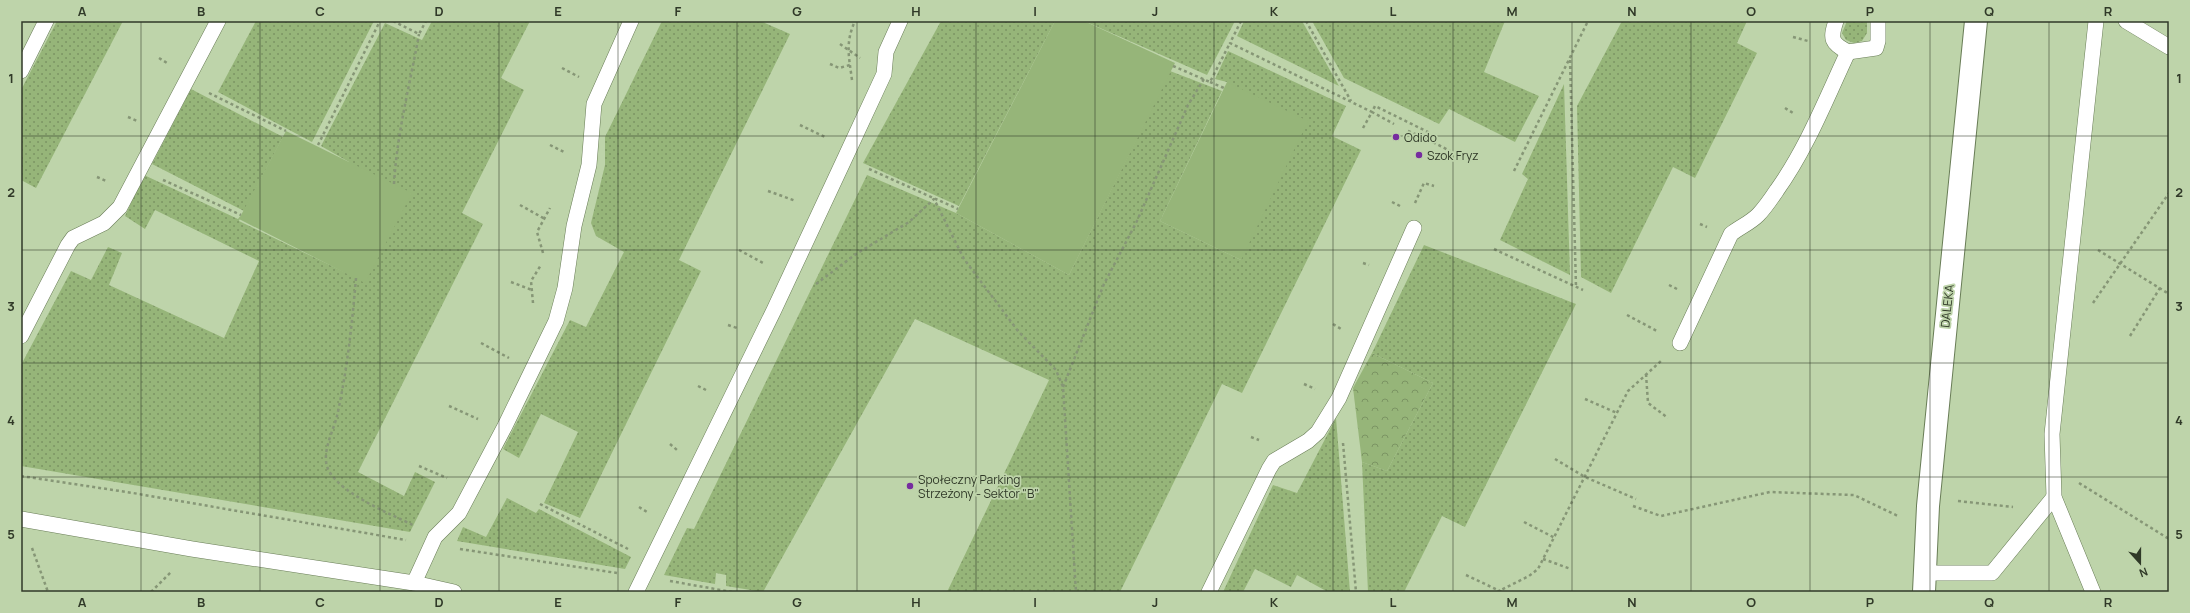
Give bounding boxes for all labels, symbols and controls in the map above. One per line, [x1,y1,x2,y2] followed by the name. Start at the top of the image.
[78,2,87,20] text: A
[197,2,205,20] text: B
[315,2,325,20] text: C
[434,2,444,20] text: D
[554,2,562,20] text: E
[675,2,682,20] text: F
[792,2,802,20] text: G
[911,2,921,20] text: H
[1033,2,1037,20] text: I
[1152,2,1158,20] text: J
[1270,2,1279,20] text: K
[1390,2,1397,20] text: L
[1506,2,1518,20] text: M
[1627,2,1637,20] text: N
[1746,2,1756,20] text: O
[1866,2,1874,20] text: P
[1984,2,1994,20] text: Q
[2104,2,2113,20] text: R
[8,69,14,87] text: 1
[2176,69,2182,87] text: 1
[1404,129,1437,146] place label: Odido
[1391,132,1401,142] marker: Odido
[1427,147,1479,164] place label: Szok Fryz
[1414,150,1424,160] marker: Szok Fryz
[7,183,15,201] text: 2
[2175,183,2183,201] text: 2
[1936,283,1958,328] street label: DALEKA
[7,297,15,315] text: 3
[2175,297,2183,315] text: 3
[7,411,15,429] text: 4
[2175,411,2183,429] text: 4
[918,471,1039,502] place label: Społeczny Parking Strzeżony - Sektor "B"
[905,481,915,491] marker: Społeczny Parking Strzeżony - Sektor "B"
[7,525,15,543] text: 5
[2175,525,2183,543] text: 5
[2120,543,2160,583] north arrow
[2137,564,2150,581] text: N
[78,593,87,611] text: A
[197,593,205,611] text: B
[315,593,325,611] text: C
[434,593,444,611] text: D
[554,593,562,611] text: E
[675,593,682,611] text: F
[792,593,802,611] text: G
[911,593,921,611] text: H
[1033,593,1037,611] text: I
[1152,593,1158,611] text: J
[1270,593,1279,611] text: K
[1390,593,1397,611] text: L
[1506,593,1518,611] text: M
[1627,593,1637,611] text: N
[1746,593,1756,611] text: O
[1866,593,1874,611] text: P
[1984,593,1994,611] text: Q
[2104,593,2113,611] text: R

